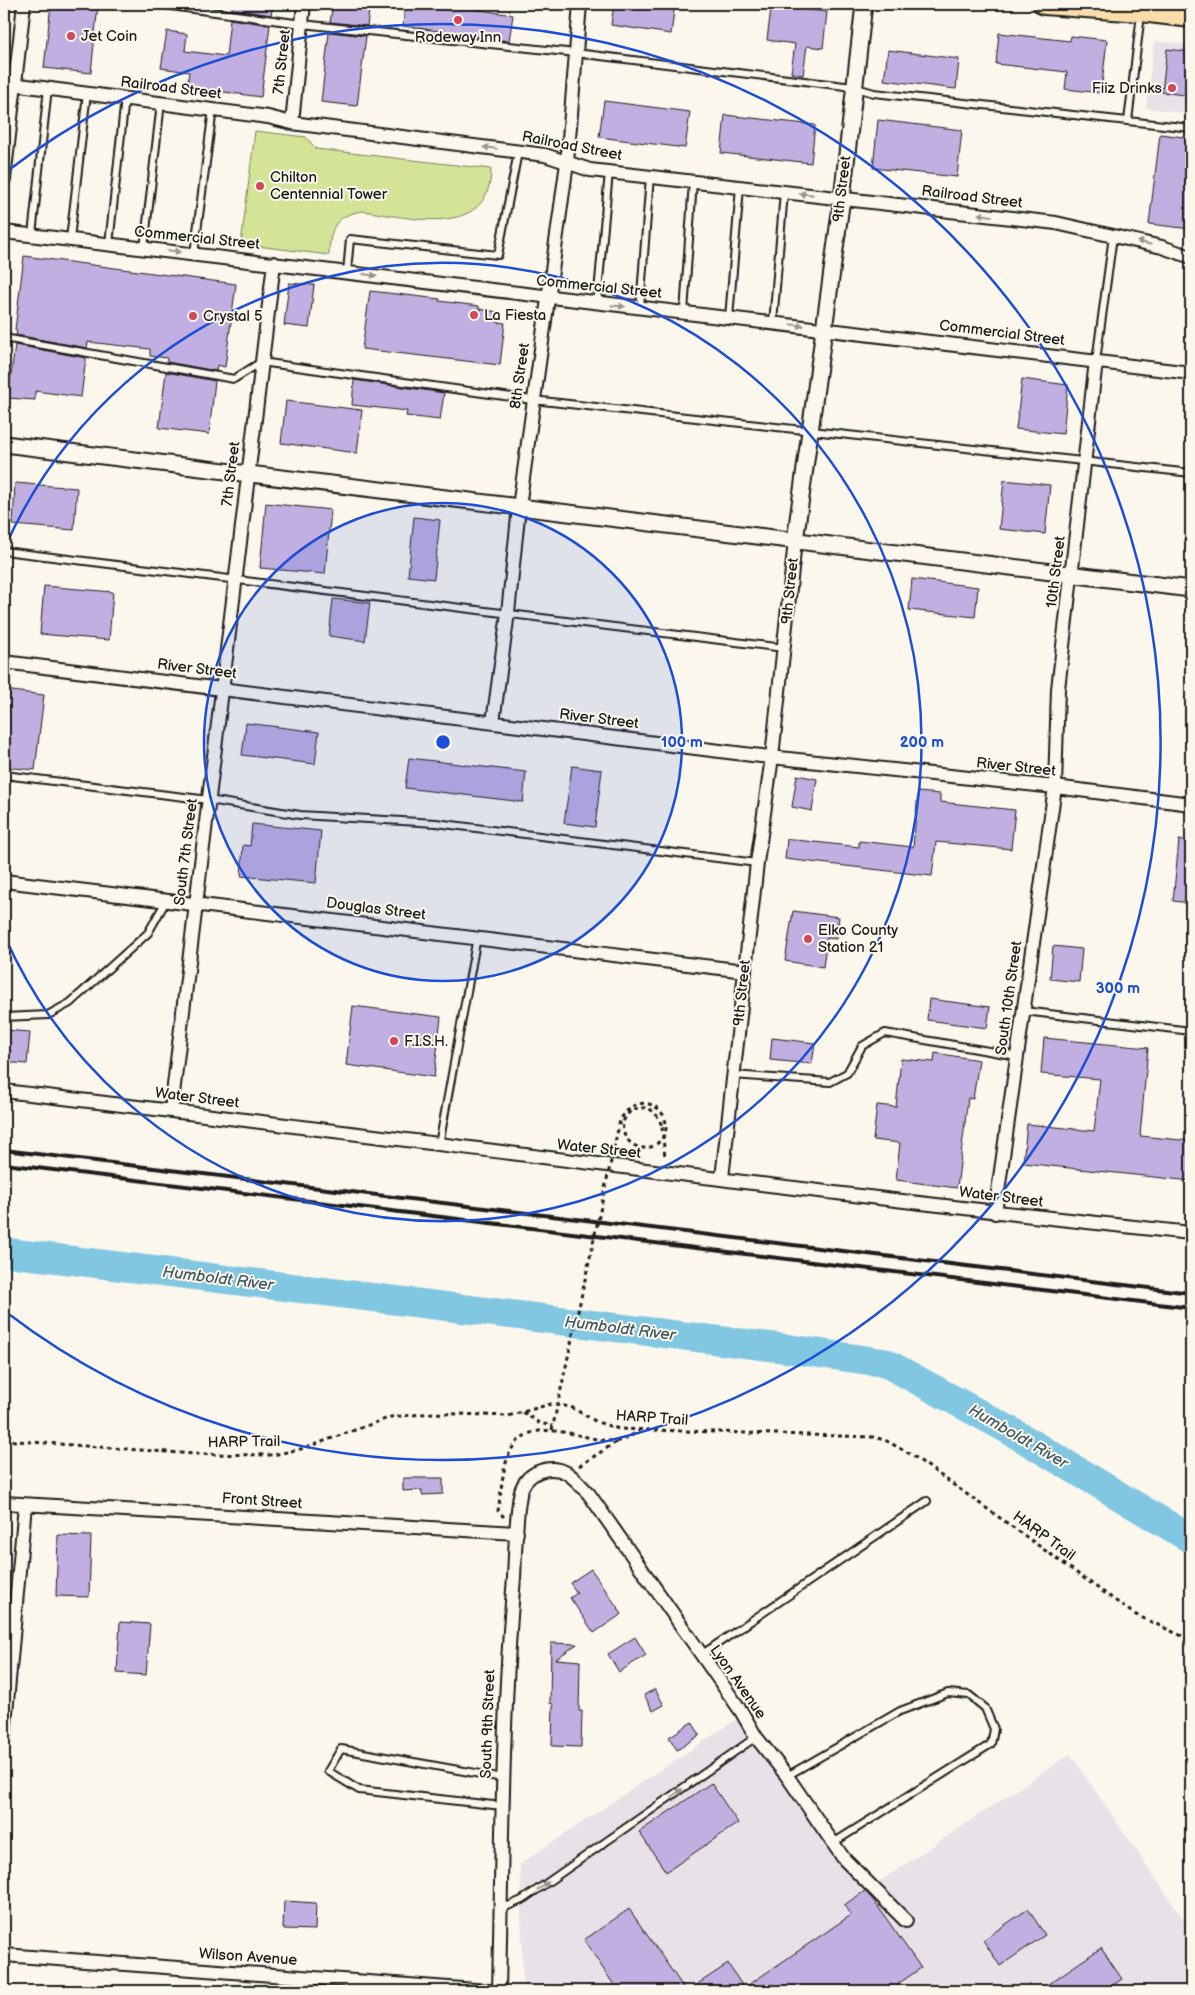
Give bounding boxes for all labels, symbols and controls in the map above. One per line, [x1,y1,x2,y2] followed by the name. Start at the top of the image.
[452,14,464,26] marker: Rodeway Inn
[81,27,137,46] place label: Jet Coin
[269,28,295,95] street label: 7th Street
[415,28,501,47] place label: Rodeway Inn
[65,30,77,42] marker: Jet Coin
[119,72,223,104] street label: Railroad Street
[1092,79,1163,98] place label: Fiiz Drinks
[1166,82,1178,94] marker: Fiiz Drinks
[520,127,624,165] street label: Railroad Street
[482,144,498,152] one-way arrow
[829,154,856,223] street label: 9th Street
[270,168,388,204] place label: Chilton Centennial Tower
[254,180,266,192] marker: Chilton Centennial Tower
[920,181,1024,213] street label: Railroad Street
[798,190,814,198] one-way arrow
[976,211,992,219] one-way arrow
[133,222,261,254] street label: Commercial Street
[1137,239,1152,247] one-way arrow
[166,247,182,255] one-way arrow
[362,271,378,279] one-way arrow
[535,271,663,303] street label: Commercial Street
[610,302,626,310] one-way arrow
[484,306,546,325] place label: La Fiesta
[203,307,263,326] place label: Crystal 5
[468,309,480,321] marker: La Fiesta
[187,310,199,322] marker: Crystal 5
[938,316,1066,350] street label: Commercial Street
[789,321,805,329] one-way arrow
[506,341,534,410] street label: 8th Street
[218,440,244,508] street label: 7th Street
[1042,534,1070,609] street label: 10th Street
[777,557,803,625] street label: 9th Street
[156,655,238,683] street label: River Street
[558,705,640,733] street label: River Street
[434,733,452,751] centre of rings
[661,733,703,752] text: 100 m
[900,733,944,752] text: 200 m
[975,753,1057,781] street label: River Street
[170,797,202,907] street label: South 7th Street
[325,893,427,925] street label: Douglas Street
[818,921,898,957] place label: Elko County Station 21
[802,933,814,945] marker: Elko County Station 21
[992,939,1026,1056] street label: South 10th Street
[729,959,755,1027] street label: 9th Street
[1096,979,1140,998] text: 300 m
[404,1032,448,1051] place label: F.I.S.H.
[388,1035,400,1047] marker: F.I.S.H.
[154,1083,241,1113] street label: Water Street
[556,1135,643,1163] street label: Water Street
[958,1182,1045,1212] street label: Water Street
[162,1263,276,1295] water label: Humboldt River
[564,1313,678,1345] water label: Humboldt River
[965,1401,1072,1474] water label: Humboldt River
[615,1406,689,1430] street label: HARP Trail
[208,1432,280,1452] street label: HARP Trail
[221,1489,303,1513] street label: Front Street
[1009,1507,1079,1565] street label: HARP Trail
[706,1641,770,1723] street label: Lyon Avenue
[477,1669,499,1779] street label: South 9th Street
[670,1788,683,1798] one-way arrow
[536,1881,550,1891] one-way arrow
[198,1944,298,1970] street label: Wilson Avenue

